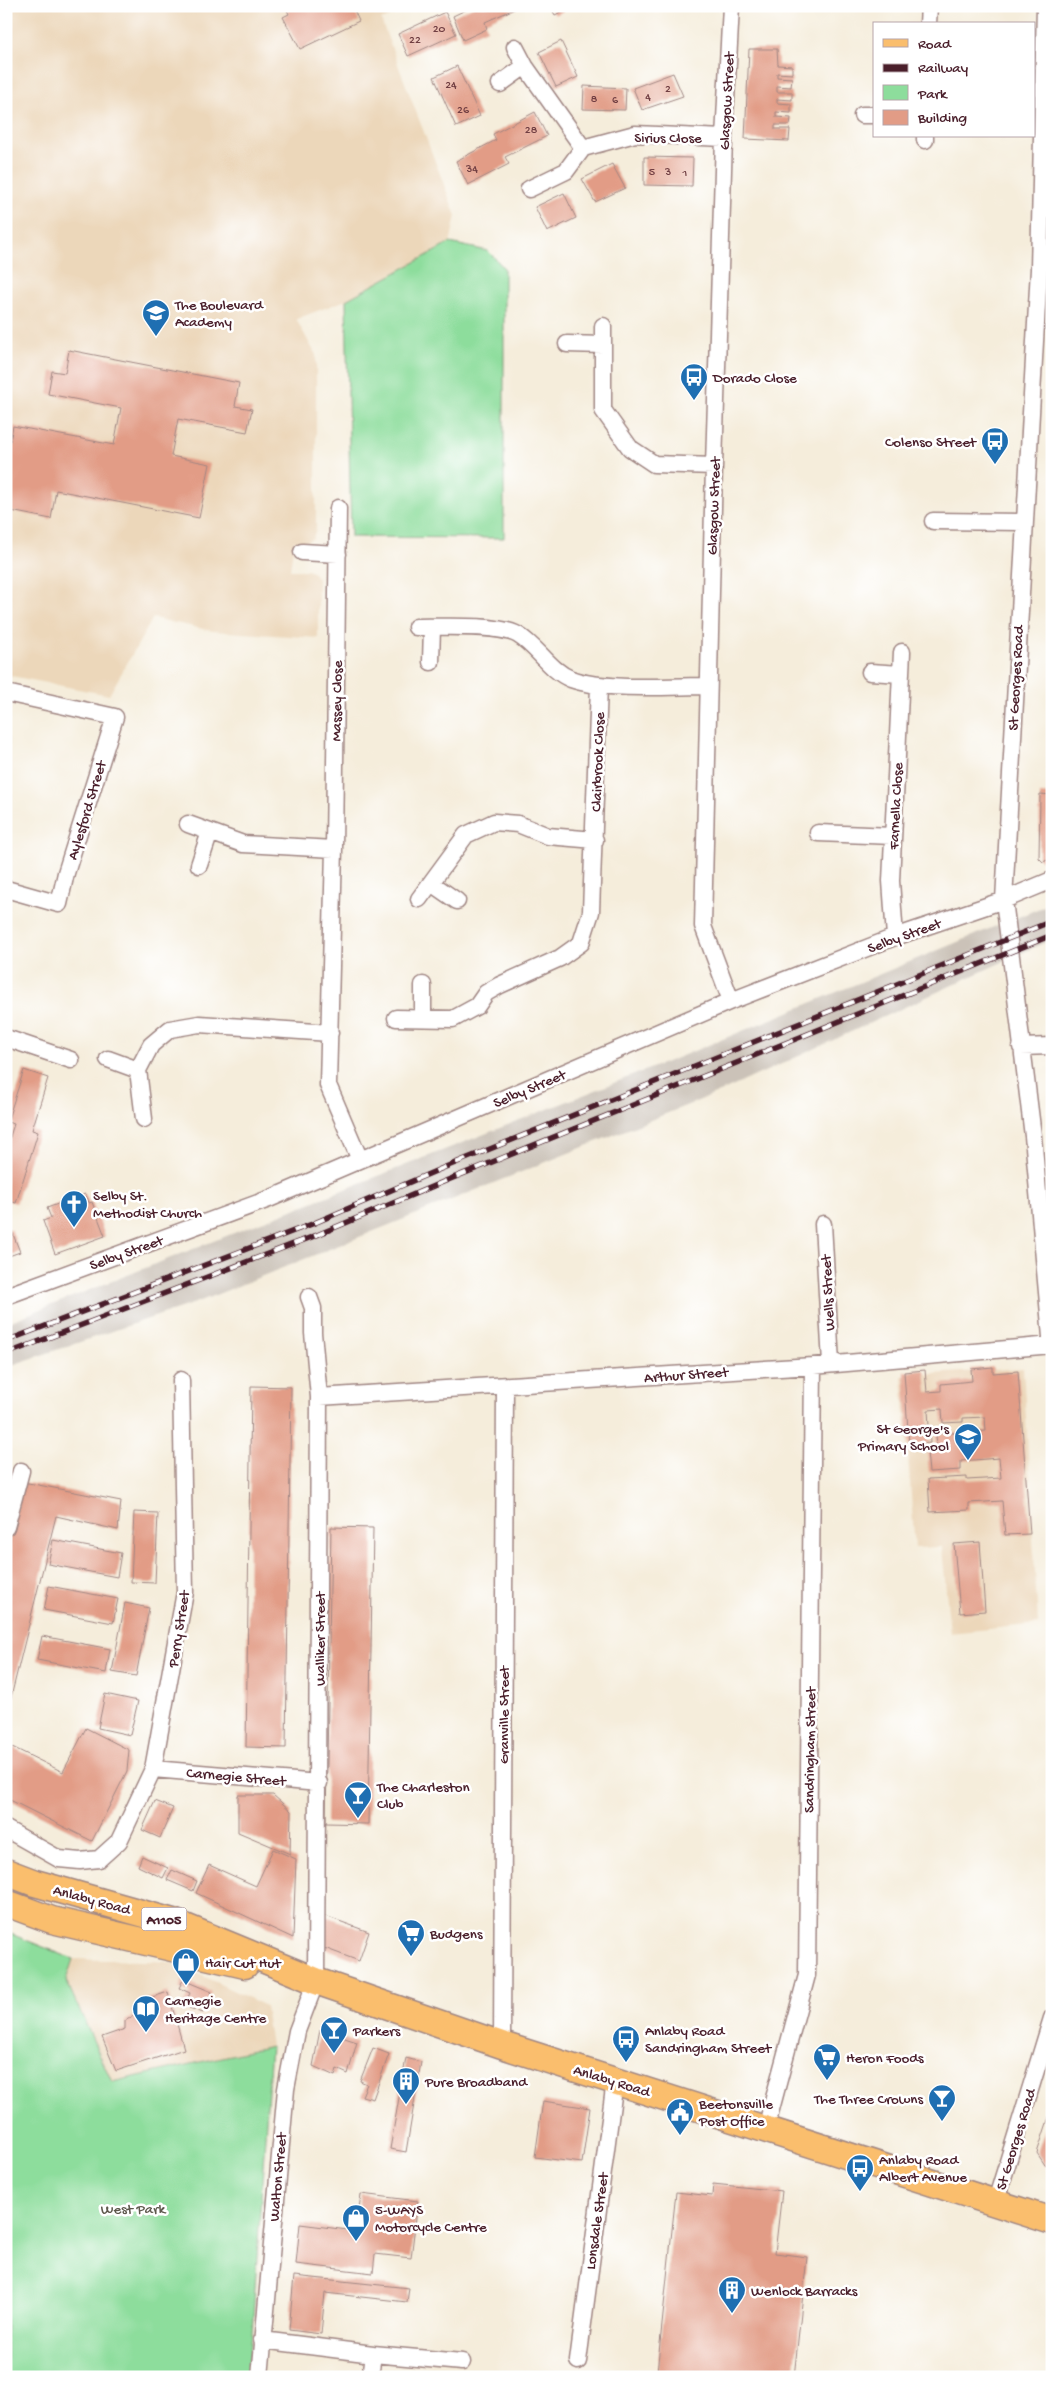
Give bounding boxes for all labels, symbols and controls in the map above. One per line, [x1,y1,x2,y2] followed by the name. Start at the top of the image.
[873,22,1036,138] legend
[433,23,446,37] house number: 20
[409,34,421,48] house number: 22
[918,36,952,54] text: Road
[716,50,740,151] street label: Glasgow Street
[918,60,969,78] text: Railway
[445,79,457,93] house number: 24
[665,83,671,97] house number: 2
[917,86,948,104] text: Park
[645,91,651,105] house number: 4
[591,93,598,107] house number: 8
[612,94,619,108] house number: 6
[457,104,470,118] house number: 26
[917,110,967,128] text: Building
[525,124,538,138] house number: 28
[634,130,702,148] street label: Sirius Close
[465,163,478,177] house number: 34
[649,166,655,180] house number: 5
[664,166,671,180] house number: 3
[682,167,688,181] house number: 1
[174,297,264,332] place label: The Boulevard Academy
[141,298,171,337] school or university icon: The Boulevard Academy
[679,362,709,401] bus stop icon: Dorado Close
[712,370,797,388] place label: Dorado Close
[980,426,1010,465] bus stop icon: Colenso Street
[885,434,978,452] place label: Colenso Street
[704,455,726,555] street label: Glasgow Street
[1005,624,1029,731] street label: St Georges Road
[328,660,348,742] street label: Massey Close
[588,712,610,812] street label: Clairbrook Close
[64,757,112,862] street label: Aylesford Street
[886,762,908,851] street label: Farnella Close
[865,915,946,958] street label: Selby Street
[491,1066,570,1113] street label: Selby Street
[93,1188,202,1223] place label: Selby St. Methodist Church
[59,1189,89,1228] church icon: Selby St. Methodist Church
[87,1232,168,1275] street label: Selby Street
[818,1253,840,1331] street label: Wells Street
[643,1364,731,1388] street label: Arthur Street
[857,1421,949,1456] place label: St George's Primary School
[953,1422,983,1461] school or university icon: St George's Primary School
[165,1588,195,1670] street label: Perry Street
[312,1590,330,1686] street label: Walliker Street
[496,1664,514,1764] street label: Granville Street
[801,1685,821,1813] street label: Sandringham Street
[185,1765,288,1791] street label: Carnegie Street
[376,1779,470,1814] place label: The Charleston Club
[343,1780,373,1819] bar icon: The Charleston Club
[51,1882,133,1920] street label: Anlaby Road
[142,1908,186,1930] road number: A1105
[396,1918,426,1957] supermarket icon: Budgens
[429,1926,483,1944] place label: Budgens
[171,1947,201,1986] shop icon: Hair Cut Hut
[205,1955,282,1973] place label: Hair Cut Hut
[165,1993,267,2028] place label: Carnegie Heritage Centre
[131,1994,161,2033] library icon: Carnegie Heritage Centre
[319,2015,349,2054] bar icon: Parkers
[352,2023,401,2041] place label: Parkers
[645,2023,773,2058] place label: Anlaby Road Sandringham Street
[611,2024,641,2063] bus stop icon: Anlaby Road Sandringham Street
[812,2042,842,2081] supermarket icon: Heron Foods
[846,2050,924,2068] place label: Heron Foods
[571,2062,653,2102] street label: Anlaby Road
[391,2066,421,2105] building icon: Pure Broadband
[424,2074,528,2092] place label: Pure Broadband
[927,2083,957,2122] bar icon: The Three Crowns
[993,2086,1041,2192] street label: St Georges Road
[813,2091,923,2109] place label: The Three Crowns
[698,2096,773,2131] place label: Beetonsville Post Office
[665,2097,695,2136] public building icon: Beetonsville Post Office
[266,2130,292,2222] street label: Walton Street
[879,2152,967,2187] place label: Anlaby Road Albert Avenue
[845,2153,875,2192] bus stop icon: Anlaby Road Albert Avenue
[582,2170,614,2271] street label: Lonsdale Street
[101,2201,166,2219] park label: West Park
[375,2202,487,2237] place label: 5-WAYS Motorcycle Centre
[341,2203,371,2242] shop icon: 5-WAYS Motorcycle Centre
[717,2275,747,2314] building icon: Wenlock Barracks
[751,2283,858,2301] place label: Wenlock Barracks

